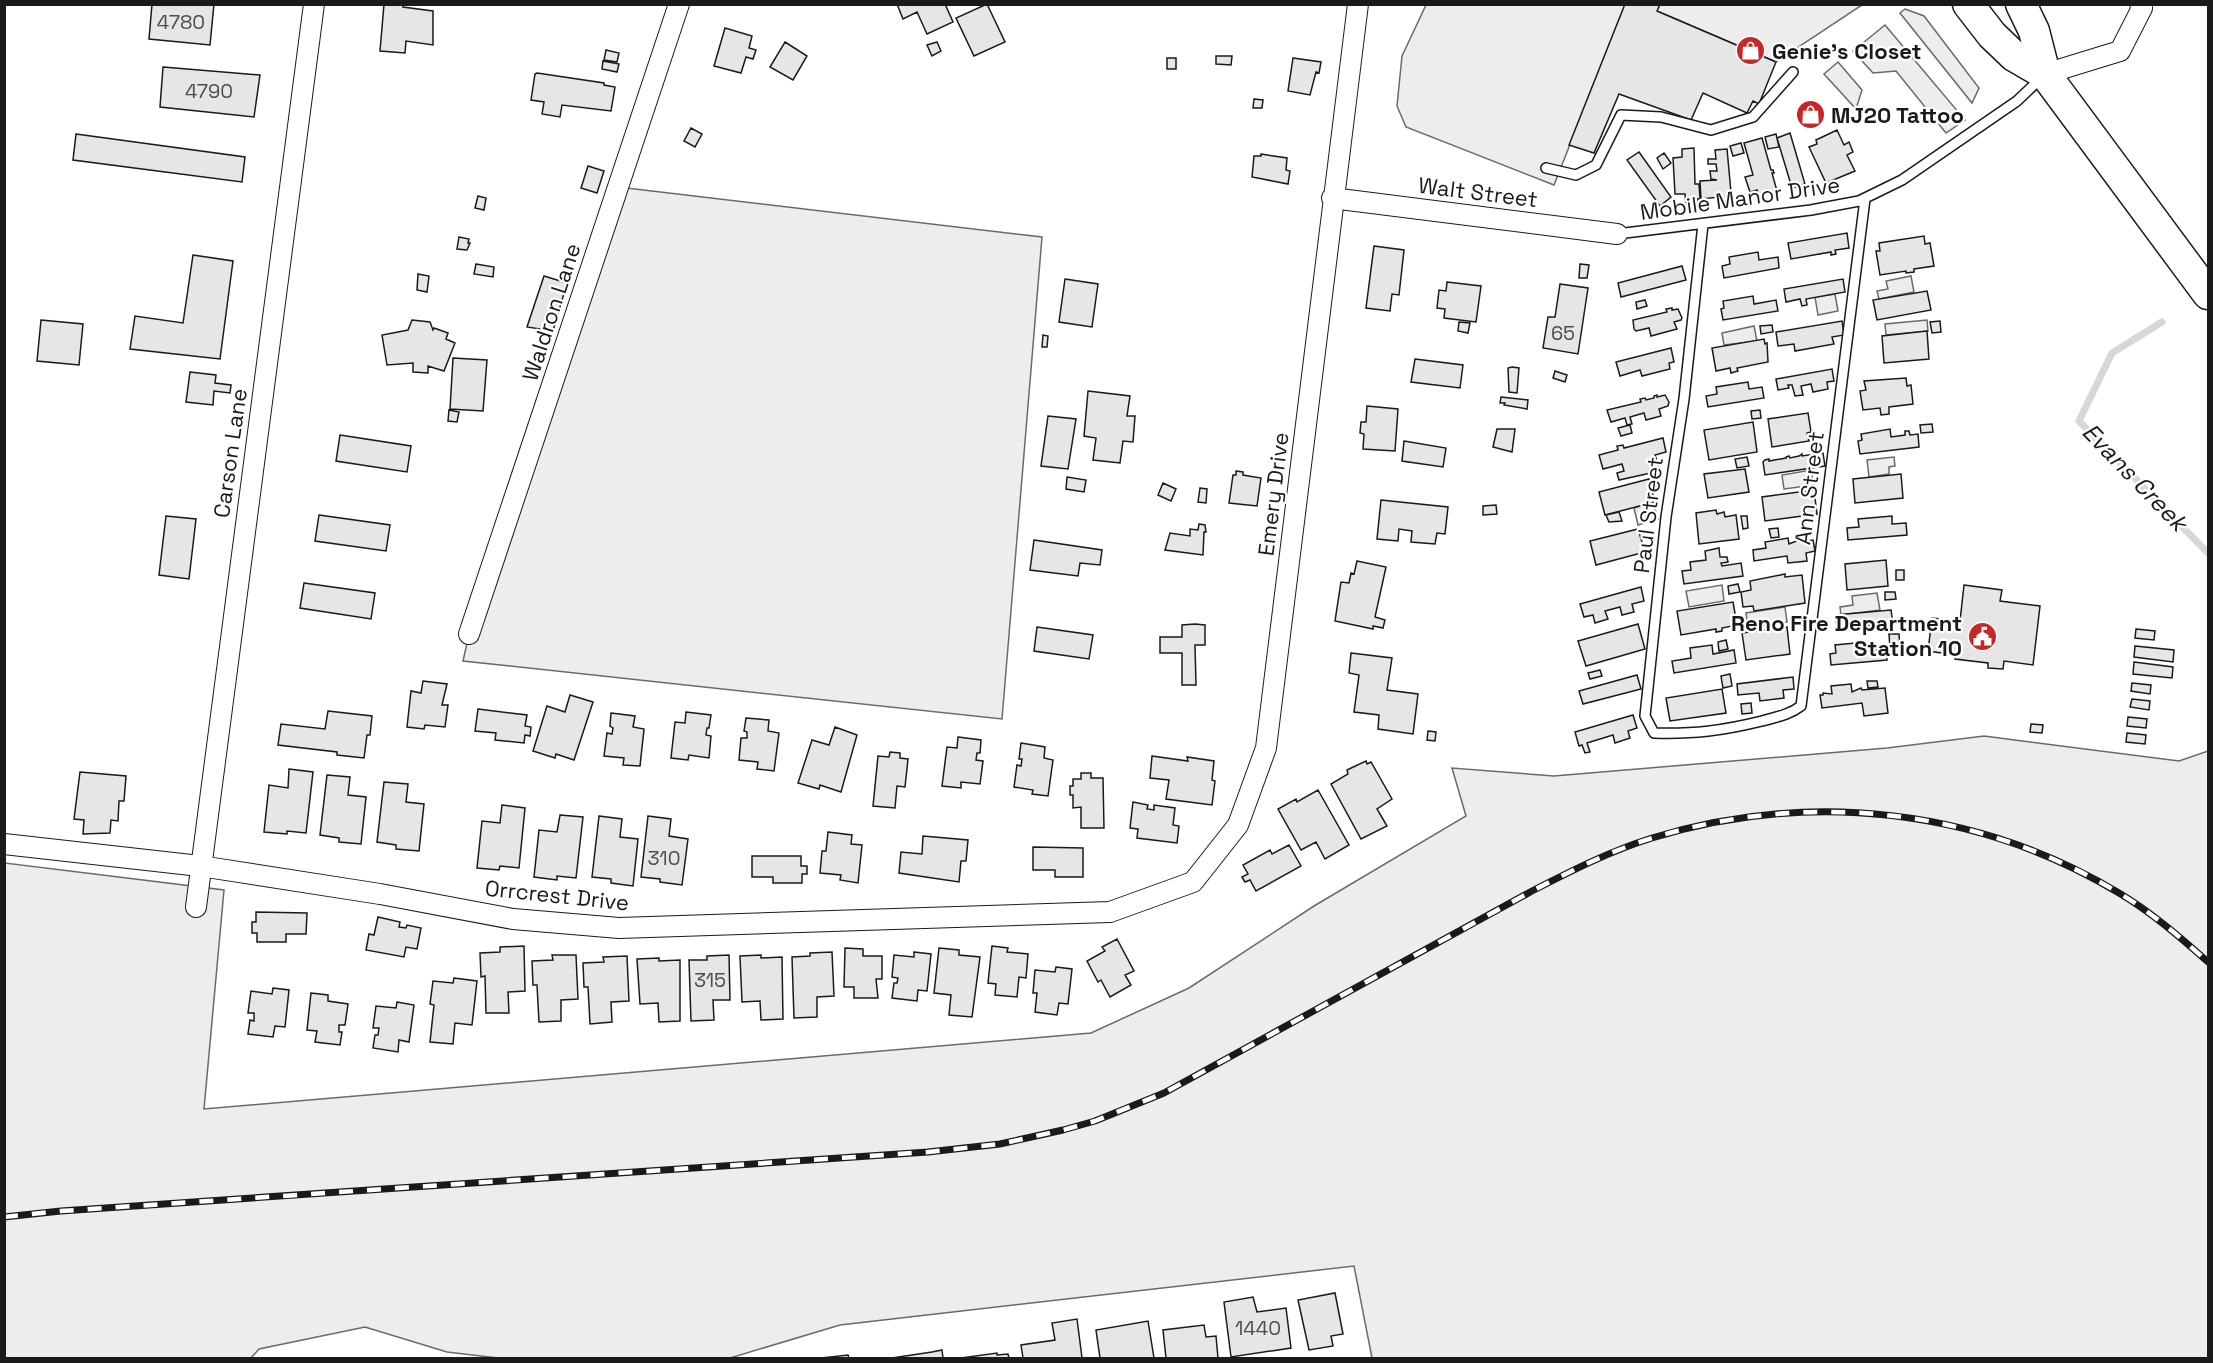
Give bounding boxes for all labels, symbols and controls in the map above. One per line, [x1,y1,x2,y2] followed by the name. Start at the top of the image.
[157,9,205,35] house number: 4780
[1735,35,1767,67] shop icon: Genie's Closet
[1772,37,1922,65] place label: Genie's Closet
[185,78,233,104] house number: 4790
[1794,99,1826,131] shop icon: MJ20 Tattoo
[1831,101,1964,129] place label: MJ20 Tattoo
[1638,170,1842,226] street label: Mobile Manor Drive
[1417,171,1539,213] street label: Walt Street
[516,240,586,384] street label: Waldron Lane
[1551,320,1575,346] house number: 65
[207,387,253,519] street label: Carson Lane
[2076,416,2196,540] water label: Evans Creek
[1788,430,1830,546] street label: Ann Street
[1252,431,1294,557] street label: Emery Drive
[1627,455,1669,575] street label: Paul Street
[1731,609,1962,662] place label: Reno Fire Department Station 10
[1967,620,1999,652] public building icon: Reno Fire Department Station 10
[648,845,680,871] house number: 310
[484,874,630,916] street label: Orrcrest Drive
[694,967,726,993] house number: 315
[1235,1315,1281,1341] house number: 1440

